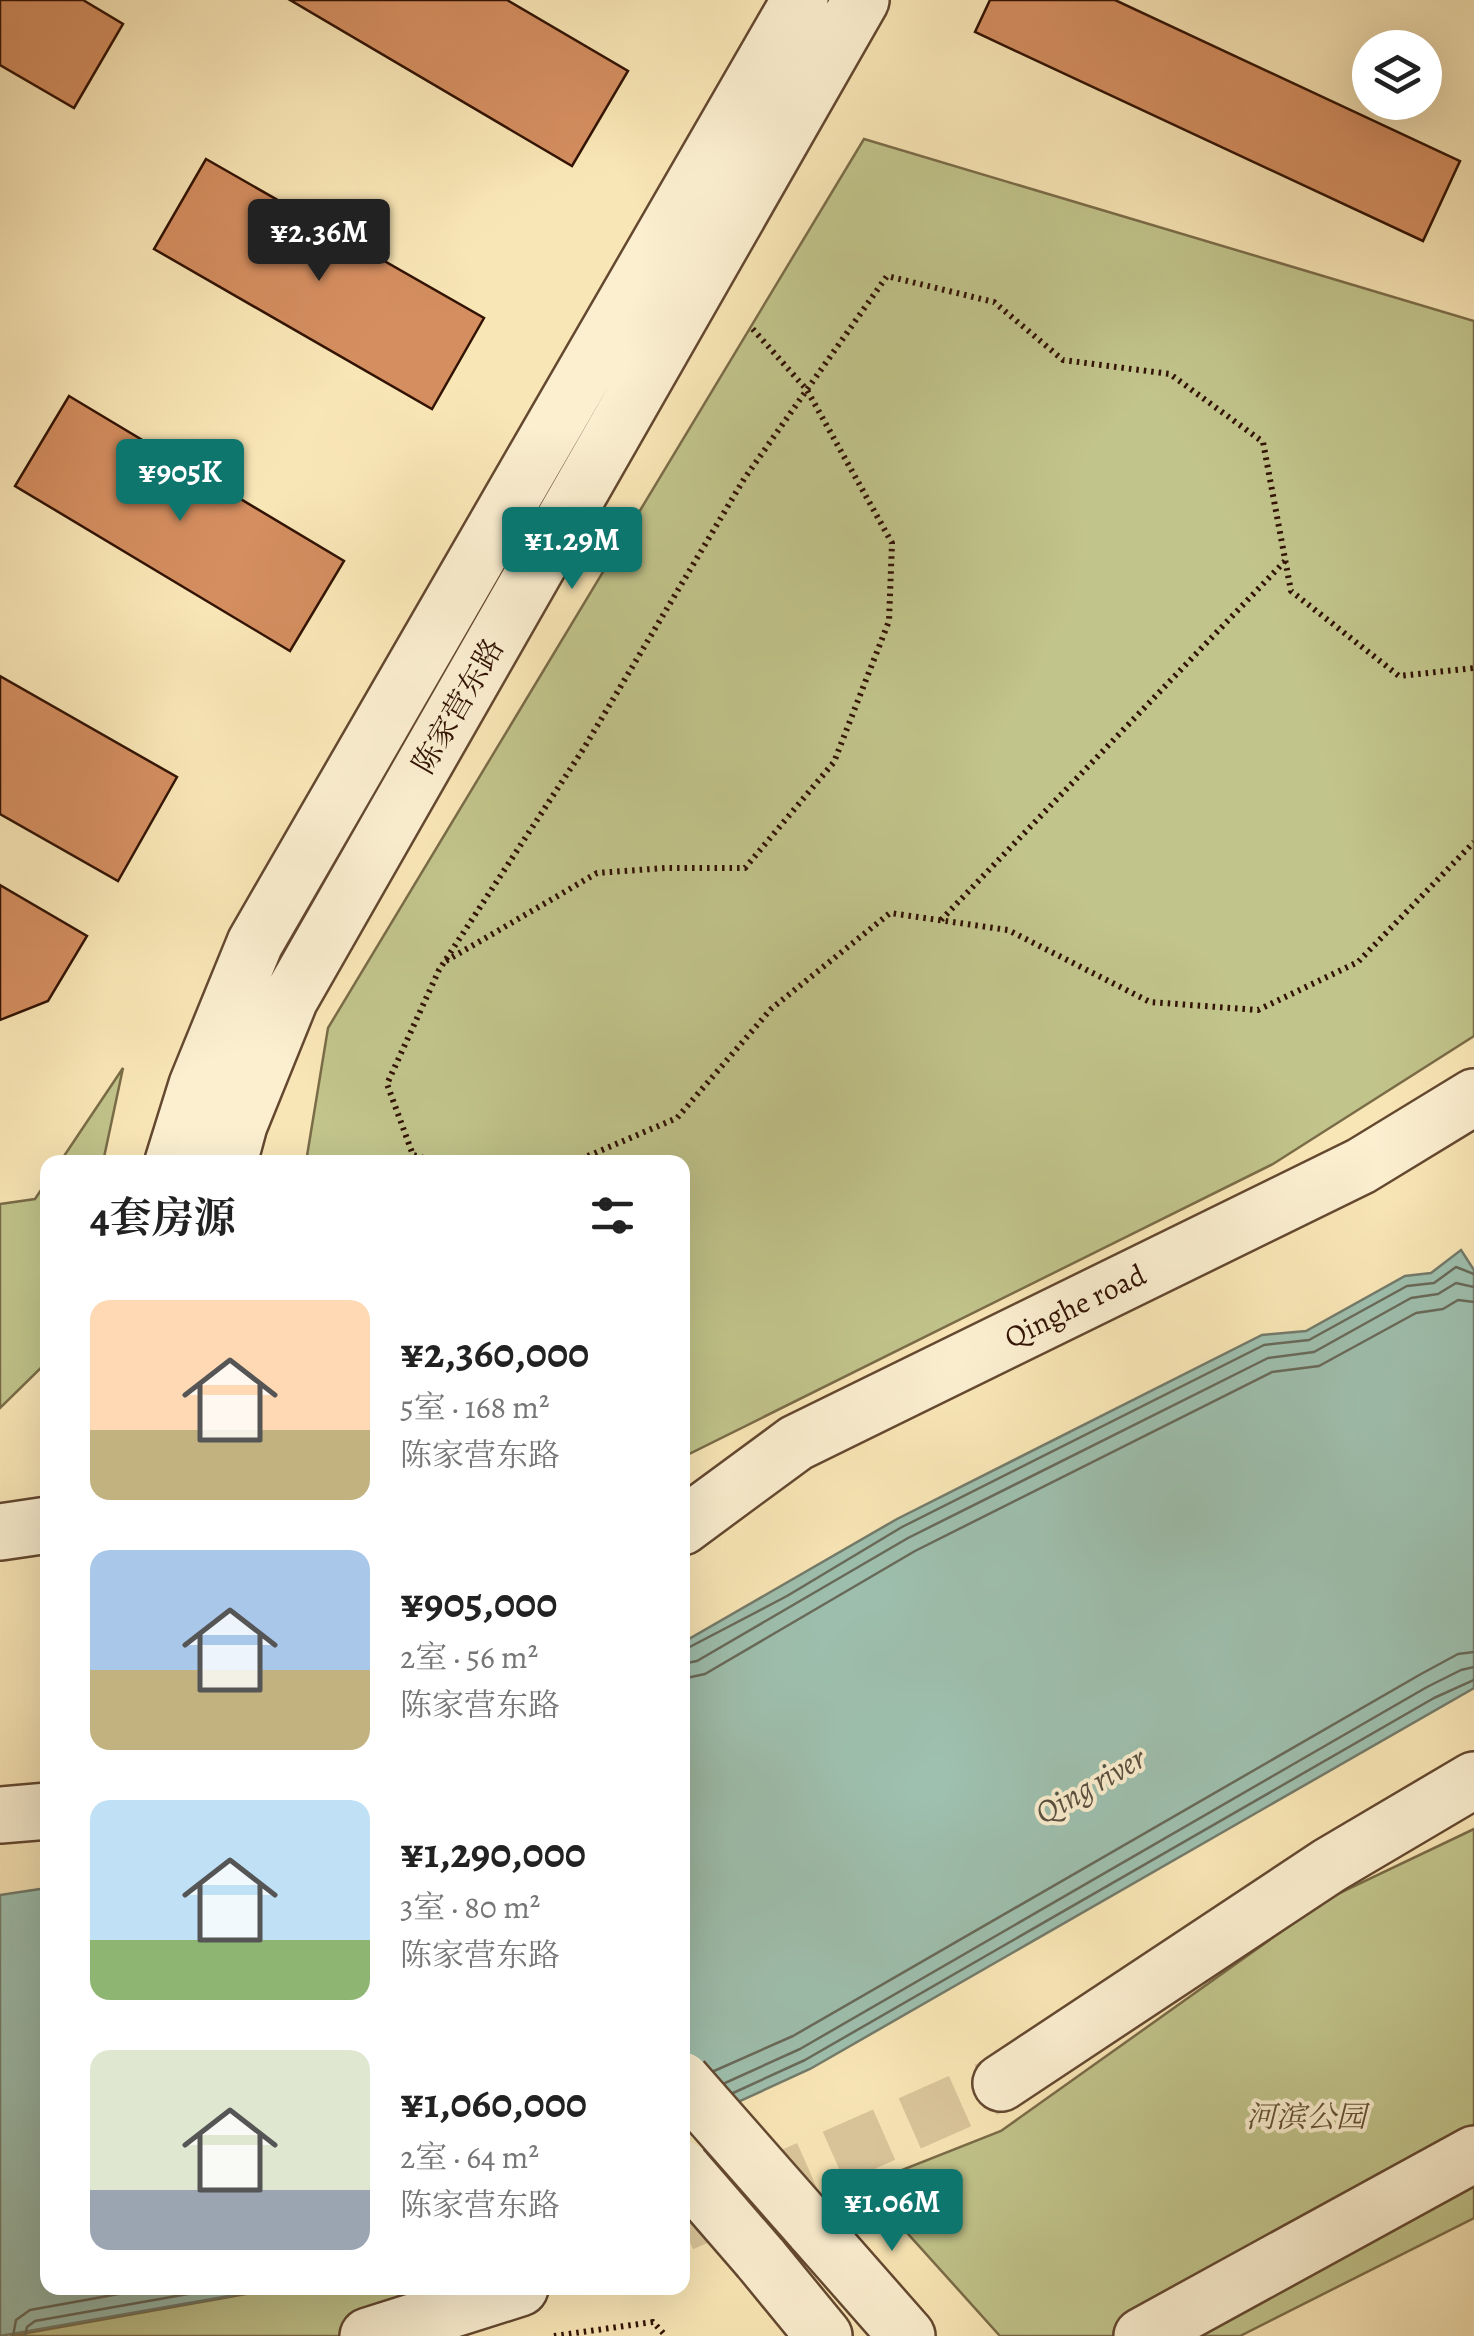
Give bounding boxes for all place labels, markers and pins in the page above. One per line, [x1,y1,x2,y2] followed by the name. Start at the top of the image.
[238,199,400,284] pin: ¥2.36M
[110,439,250,524] pin: ¥905K
[491,507,653,592] pin: ¥1.29M
[811,2169,973,2254] pin: ¥1.06M

